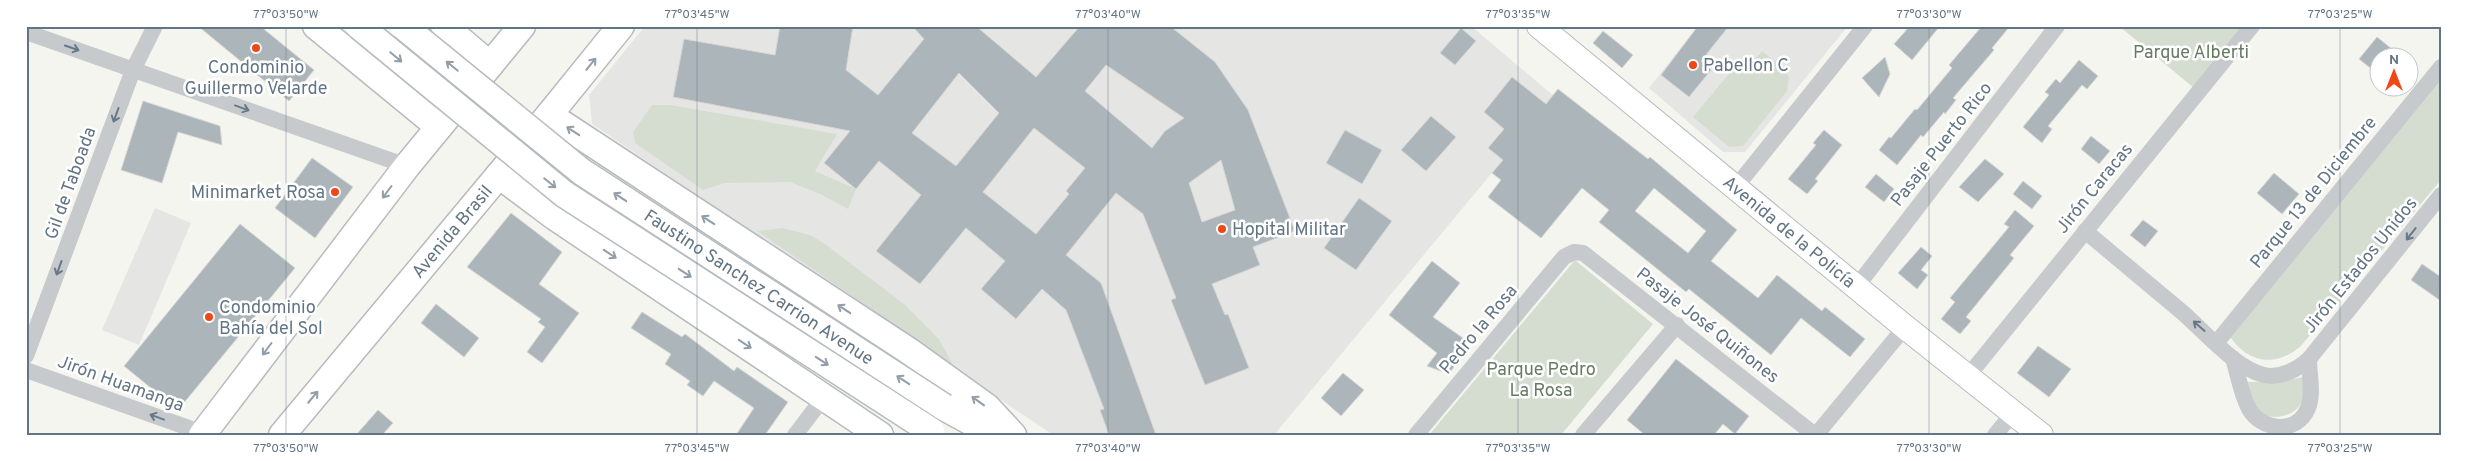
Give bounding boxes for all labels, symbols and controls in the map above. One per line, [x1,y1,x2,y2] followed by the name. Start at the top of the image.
[253,7,319,23] text: 77°03'50"W
[664,7,730,23] text: 77°03'45"W
[1075,7,1141,23] text: 77°03'40"W
[1486,7,1550,23] text: 77°03'35"W
[1896,7,1962,23] text: 77°03'30"W
[2307,7,2373,23] text: 77°03'25"W
[250,42,262,54] marker: Condominio Guillermo Velarde
[2133,42,2249,65] park label: Parque Alberti
[64,44,79,53] one-way arrow
[2370,48,2420,98] north arrow
[390,52,403,63] one-way arrow
[2389,52,2399,69] text: N
[1703,55,1789,78] place label: Pabellon C
[185,57,327,101] place label: Condominio Guillermo Velarde
[585,58,596,71] one-way arrow
[1687,59,1699,71] marker: Pabellon C
[446,61,459,72] one-way arrow
[1886,78,1998,212] street label: Pasaje Puerto Rico
[234,104,249,113] one-way arrow
[111,107,120,123] one-way arrow
[2246,112,2383,274] street label: Parque 13 de Diciembre
[40,124,102,243] street label: Gil de Taboada
[566,125,580,135] one-way arrow
[2052,139,2139,239] street label: Jirón Caracas
[1717,172,1859,294] street label: Avenida de la Policía
[543,178,556,189] one-way arrow
[407,181,498,284] street label: Avenida Brasil
[191,182,325,205] place label: Minimarket Rosa
[382,185,392,199] one-way arrow
[329,186,341,198] marker: Minimarket Rosa
[613,192,627,202] one-way arrow
[2299,193,2423,339] street label: Jirón Estados Unidos
[639,205,877,371] street label: Faustino Sanchez Carrion Avenue
[702,214,716,224] one-way arrow
[1232,219,1346,242] place label: Hopital Militar
[1216,223,1228,235] marker: Hopital Militar
[2405,227,2416,240] one-way arrow
[603,249,617,259] one-way arrow
[54,260,63,275] one-way arrow
[1631,263,1783,389] street label: Pasaje José Quiñones
[678,268,692,278] one-way arrow
[1435,280,1523,379] street label: Pedro la Rosa
[219,297,323,341] place label: Condominio Bahía del Sol
[838,304,852,314] one-way arrow
[203,311,215,323] marker: Condominio Bahía del Sol
[2192,321,2205,332] one-way arrow
[738,339,752,349] one-way arrow
[262,342,272,356] one-way arrow
[54,351,187,418] street label: Jirón Huamanga
[815,356,829,366] one-way arrow
[1486,359,1596,403] park label: Parque Pedro La Rosa
[897,375,911,385] one-way arrow
[308,391,319,404] one-way arrow
[971,396,985,406] one-way arrow
[150,412,165,421] one-way arrow
[253,441,319,457] text: 77°03'50"W
[664,441,730,457] text: 77°03'45"W
[1075,441,1141,457] text: 77°03'40"W
[1486,441,1550,457] text: 77°03'35"W
[1896,441,1962,457] text: 77°03'30"W
[2307,441,2373,457] text: 77°03'25"W

